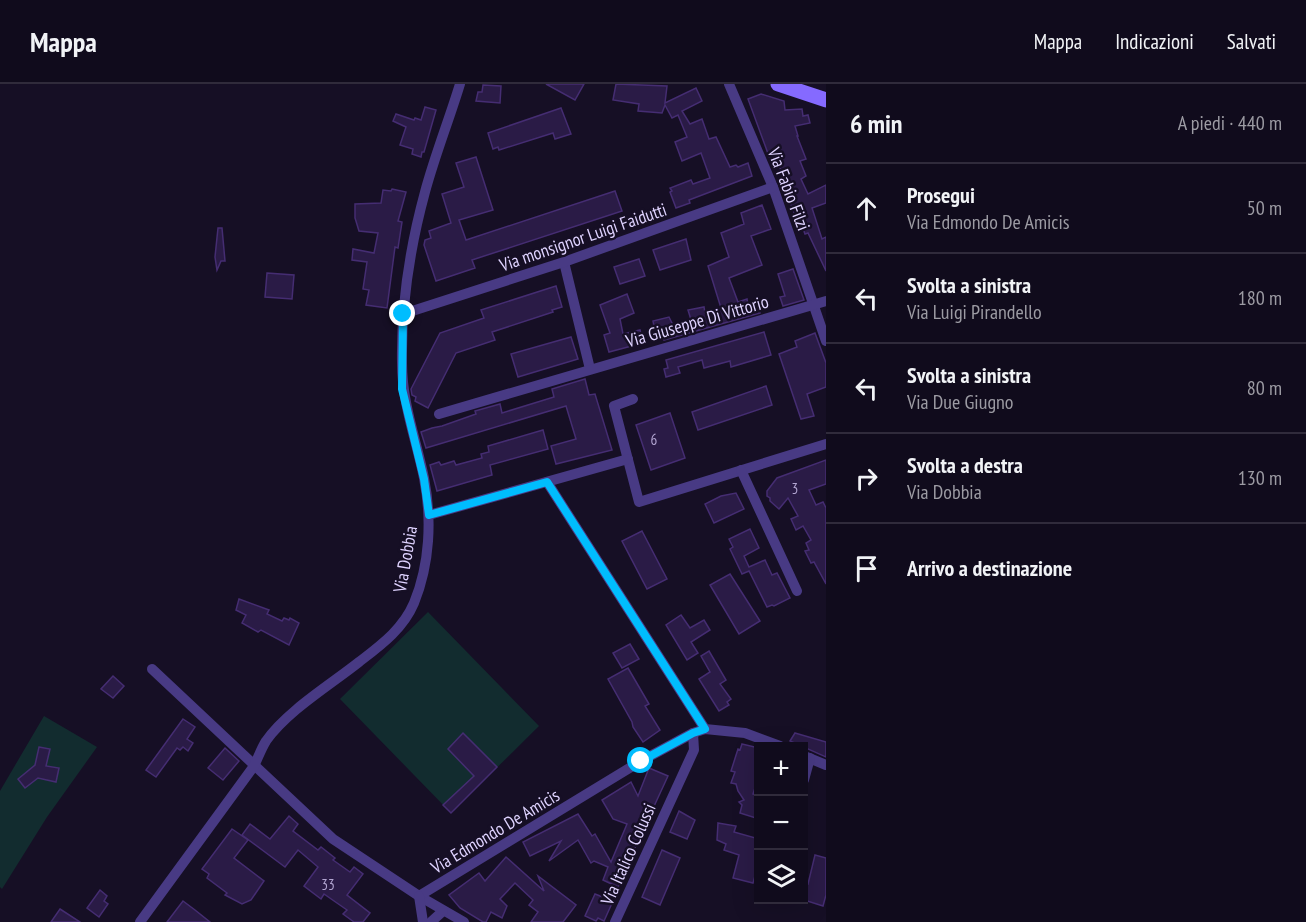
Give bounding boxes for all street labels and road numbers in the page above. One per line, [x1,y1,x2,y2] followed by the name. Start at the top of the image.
[762,143,815,234] street label: Via Fabio Filzi
[495,198,670,277] street label: Via monsignor Luigi Faidutti
[622,290,771,353] street label: Via Giuseppe Di Vittorio
[388,524,422,595] street label: Via Dobbia
[426,783,564,879] street label: Via Edmondo De Amicis
[595,800,661,909] street label: Via Italico Colussi

